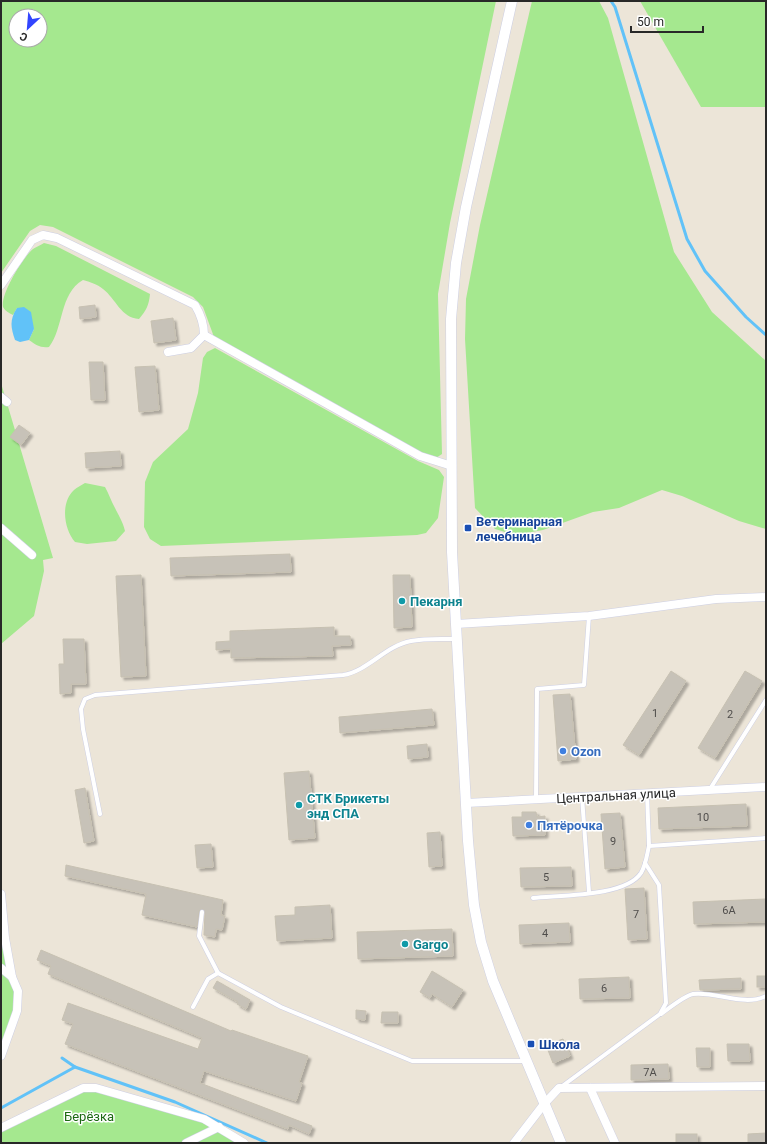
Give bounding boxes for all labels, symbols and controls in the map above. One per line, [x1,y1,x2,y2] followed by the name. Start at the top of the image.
[8,8,48,48] north arrow
[631,8,703,34] scale bar
[637,15,664,29] text: 50 m
[18,29,30,44] text: С
[476,514,562,544] place label: Ветеринарная лечебница
[463,523,473,533] marker: Ветеринарная лечебница
[410,594,462,609] place label: Пекарня
[397,596,407,606] marker: Пекарня
[652,707,658,720] house number: 1
[727,708,733,721] house number: 2
[571,744,601,759] place label: Ozon
[558,746,568,756] marker: Ozon
[556,785,676,806] street label: Центральная улица
[307,791,389,821] place label: СТК Брикеты энд СПА
[294,800,304,810] marker: СТК Брикеты энд СПА
[697,811,709,824] house number: 10
[537,818,603,833] place label: Пятёрочка
[524,820,534,830] marker: Пятёрочка
[610,835,616,848] house number: 9
[543,871,549,884] house number: 5
[722,904,737,917] house number: 6А
[633,908,639,921] house number: 7
[542,927,548,940] house number: 4
[413,937,448,952] place label: Gargo
[400,939,410,949] marker: Gargo
[601,982,607,995] house number: 6
[539,1037,580,1052] place label: Школа
[526,1039,536,1049] marker: Школа
[643,1066,658,1079] house number: 7А
[64,1109,114,1124] park label: Берёзка

